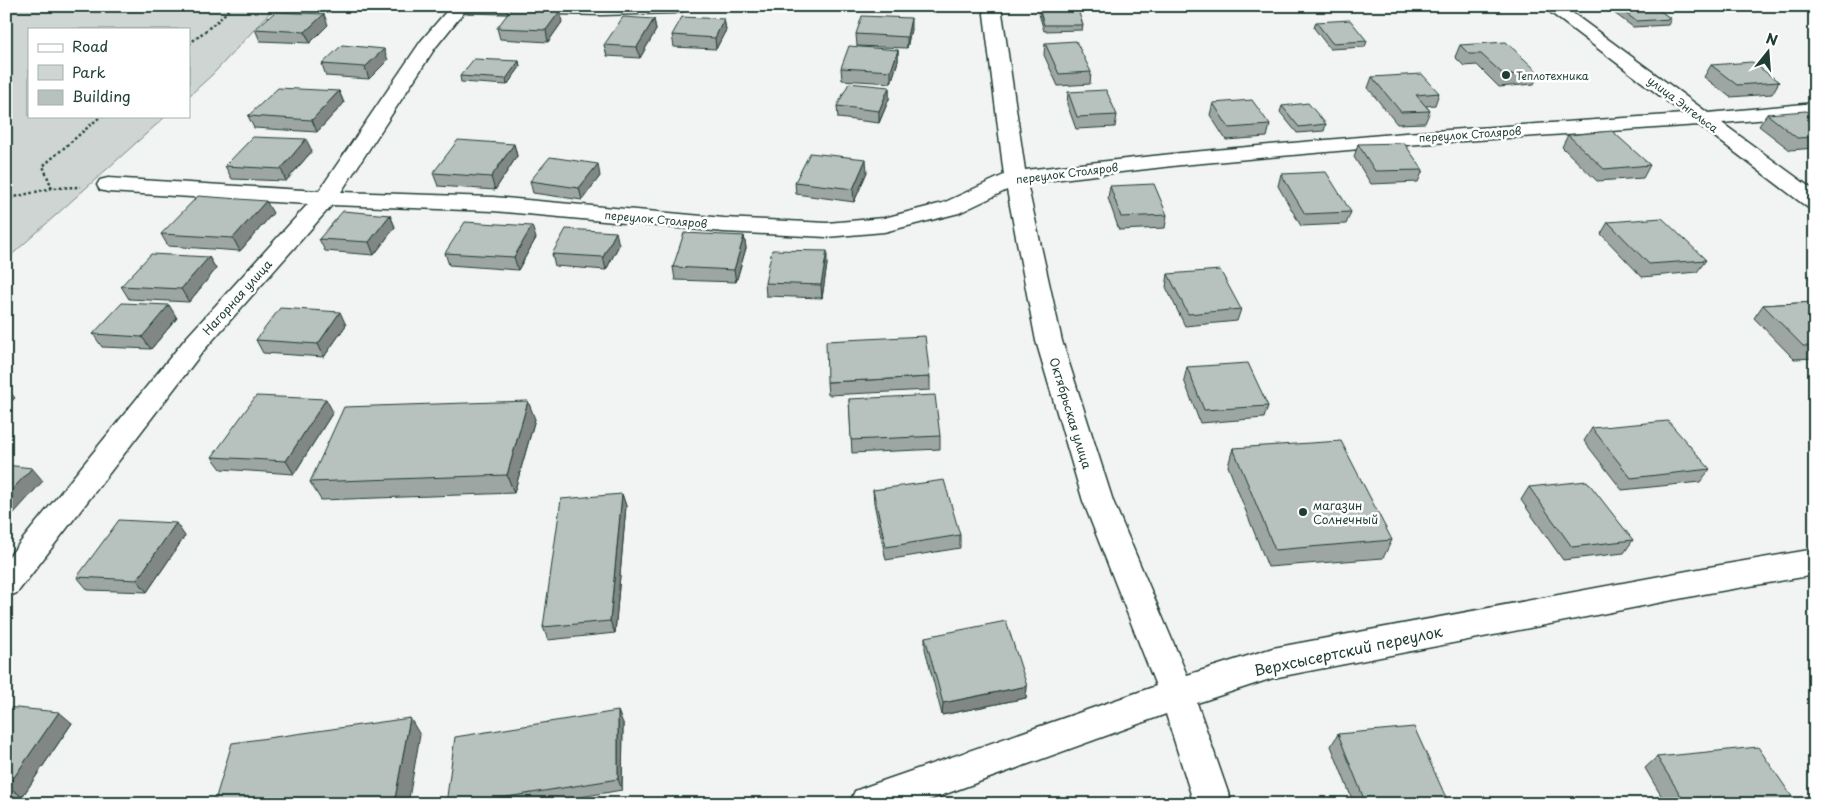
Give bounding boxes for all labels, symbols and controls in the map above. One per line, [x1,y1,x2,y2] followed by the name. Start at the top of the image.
[1764,27,1780,51] text: N
[28,28,190,118] legend
[1744,28,1794,78] north arrow
[72,34,108,57] text: Road
[72,60,106,83] text: Park
[1516,67,1589,84] place label: Теплотехника
[1500,69,1512,81] marker: Теплотехника
[1644,72,1722,136] street label: улица Энгельса
[72,84,131,107] text: Building
[1418,122,1522,146] street label: переулок Столяров
[1015,158,1120,188] street label: переулок Столяров
[604,206,708,232] street label: переулок Столяров
[198,255,276,339] street label: Нагорная улица
[1046,355,1097,471] street label: Октябрьская улица
[1313,496,1378,528] place label: магазин Солнечный
[1297,506,1309,518] marker: магазин Солнечный
[1252,619,1444,681] street label: Верхсысертский переулок

